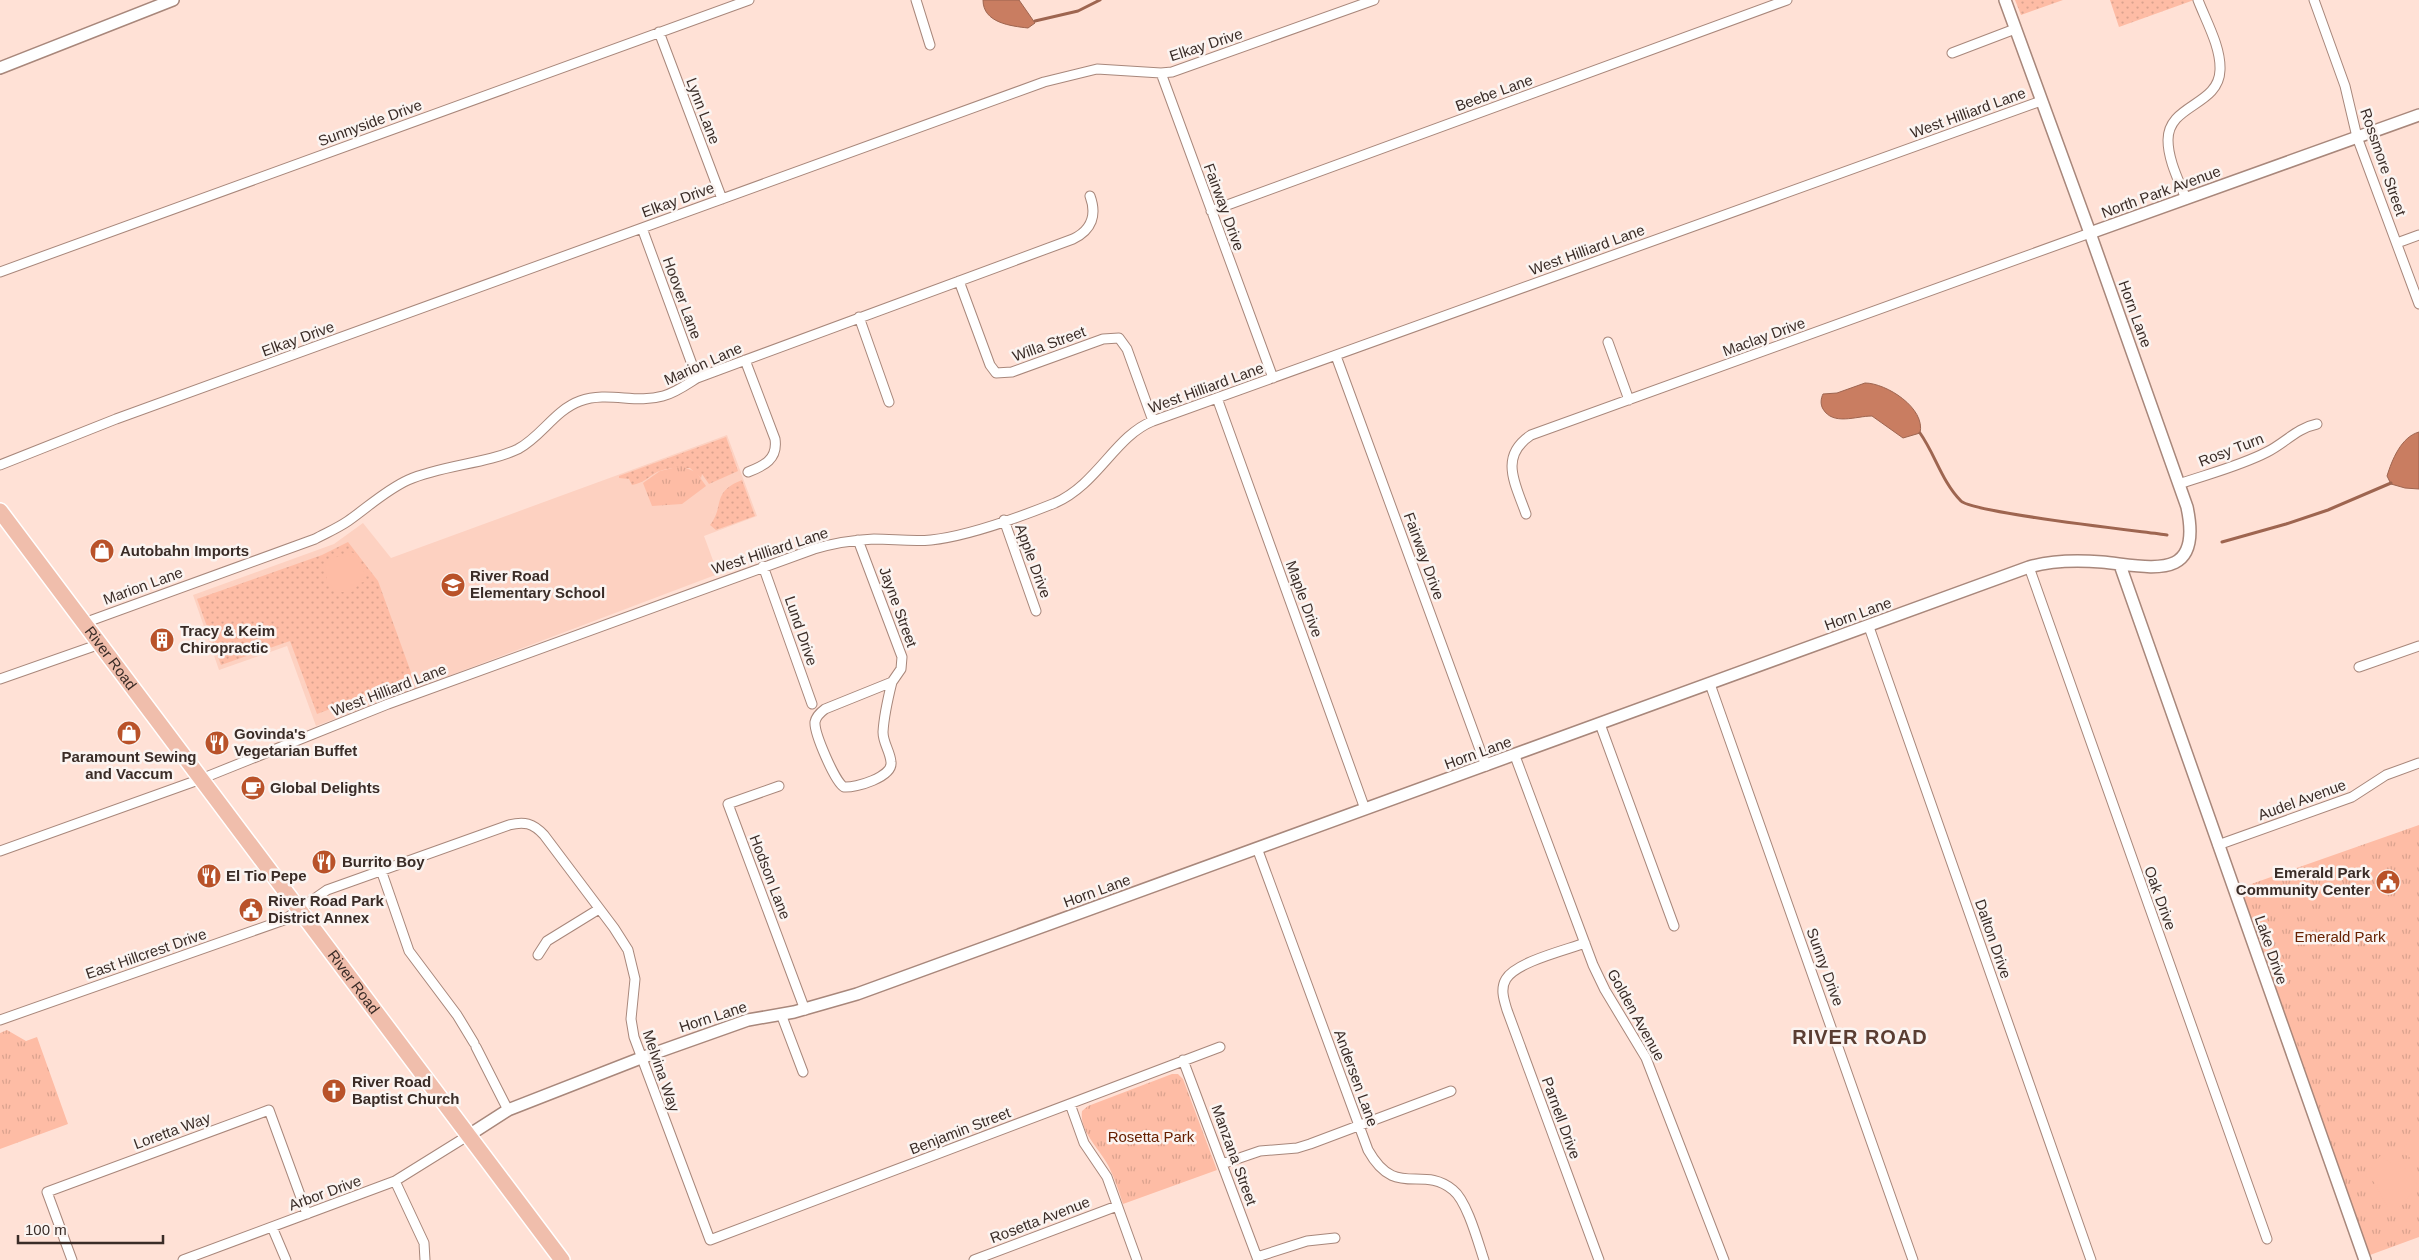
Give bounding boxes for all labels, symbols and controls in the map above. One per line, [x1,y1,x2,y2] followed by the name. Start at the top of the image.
[1167,25,1245,64] street label: Elkay Drive
[1453,71,1535,114] street label: Beebe Lane
[683,75,724,146] street label: Lynn Lane
[1908,84,2028,141] street label: West Hilliard Lane
[316,96,424,149] street label: Sunnyside Drive
[2357,106,2410,219] street label: Rossmore Street
[1201,161,1248,253] street label: Fairway Drive
[2099,162,2223,221] street label: North Park Avenue
[639,179,716,220] street label: Elkay Drive
[1527,221,1647,278] street label: West Hilliard Lane
[660,255,705,341] street label: Hoover Lane
[2116,278,2155,350] street label: Horn Lane
[1720,314,1807,359] street label: Maclay Drive
[259,318,336,359] street label: Elkay Drive
[1010,322,1089,365] street label: Willa Street
[661,339,744,388] street label: Marion Lane
[1146,359,1266,416] street label: West Hilliard Lane
[2196,429,2266,470] street label: Rosy Turn
[1401,510,1448,602] street label: Fairway Drive
[1012,521,1055,600] street label: Apple Drive
[709,524,830,577] street label: West Hilliard Lane
[89,538,115,564] shop icon: Autobahn Imports
[120,542,249,559] place label: Autobahn Imports
[1283,558,1326,639] street label: Maple Drive
[101,563,185,608] street label: Marion Lane
[876,564,921,650] street label: Jayne Street
[470,567,605,601] place label: River Road Elementary School
[440,572,466,598] school or university icon: River Road Elementary School
[782,594,821,668] street label: Lund Drive
[1822,594,1894,633] street label: Horn Lane
[180,622,275,656] place label: Tracy & Keim Chiropractic
[82,623,140,693] street label: River Road
[149,627,175,653] building icon: Tracy & Keim Chiropractic
[329,660,449,719] street label: West Hilliard Lane
[116,720,142,746] shop icon: Paramount Sewing and Vaccum
[234,725,357,759] place label: Govinda's Vegetarian Buffet
[204,730,230,756] restaurant icon: Govinda's Vegetarian Buffet
[1442,733,1514,772] street label: Horn Lane
[61,748,197,782] place label: Paramount Sewing and Vaccum
[240,775,266,801] cafe icon: Global Delights
[2256,776,2348,823] street label: Audel Avenue
[270,779,380,796] place label: Global Delights
[747,832,794,922] street label: Hodson Lane
[311,849,337,875] restaurant icon: Burrito Boy
[342,853,425,870] place label: Burrito Boy
[196,863,222,889] restaurant icon: El Tio Pepe
[2141,864,2180,932] street label: Oak Drive
[2236,864,2371,898] place label: Emerald Park Community Center
[226,867,307,884] place label: El Tio Pepe
[2375,869,2401,895] public building icon: Emerald Park Community Center
[1061,871,1133,910] street label: Horn Lane
[268,892,385,926] place label: River Road Park District Annex
[238,897,264,923] public building icon: River Road Park District Annex
[1972,897,2015,981] street label: Dalton Drive
[2252,913,2291,987] street label: Lake Drive
[83,925,208,982] street label: East Hillcrest Drive
[1804,926,1847,1008] street label: Sunny Drive
[2295,928,2386,945] park label: Emerald Park
[325,947,383,1017] street label: River Road
[1604,966,1669,1064] street label: Golden Avenue
[677,998,749,1035] street label: Horn Lane
[1792,1026,1928,1048] district label: RIVER ROAD
[1331,1027,1382,1129] street label: Andersen Lane
[640,1028,684,1114] street label: Melvina Way
[352,1073,460,1107] place label: River Road Baptist Church
[1539,1075,1584,1161] street label: Parnell Drive
[321,1078,347,1104] church icon: River Road Baptist Church
[1208,1102,1261,1208] street label: Manzana Street
[907,1103,1013,1158] street label: Benjamin Street
[131,1109,213,1152] street label: Loretta Way
[1108,1128,1195,1145] park label: Rosetta Park
[286,1172,363,1213] street label: Arbor Drive
[987,1193,1092,1246] street label: Rosetta Avenue
[18,1212,162,1244] scale bar
[25,1221,67,1238] text: 100 m

